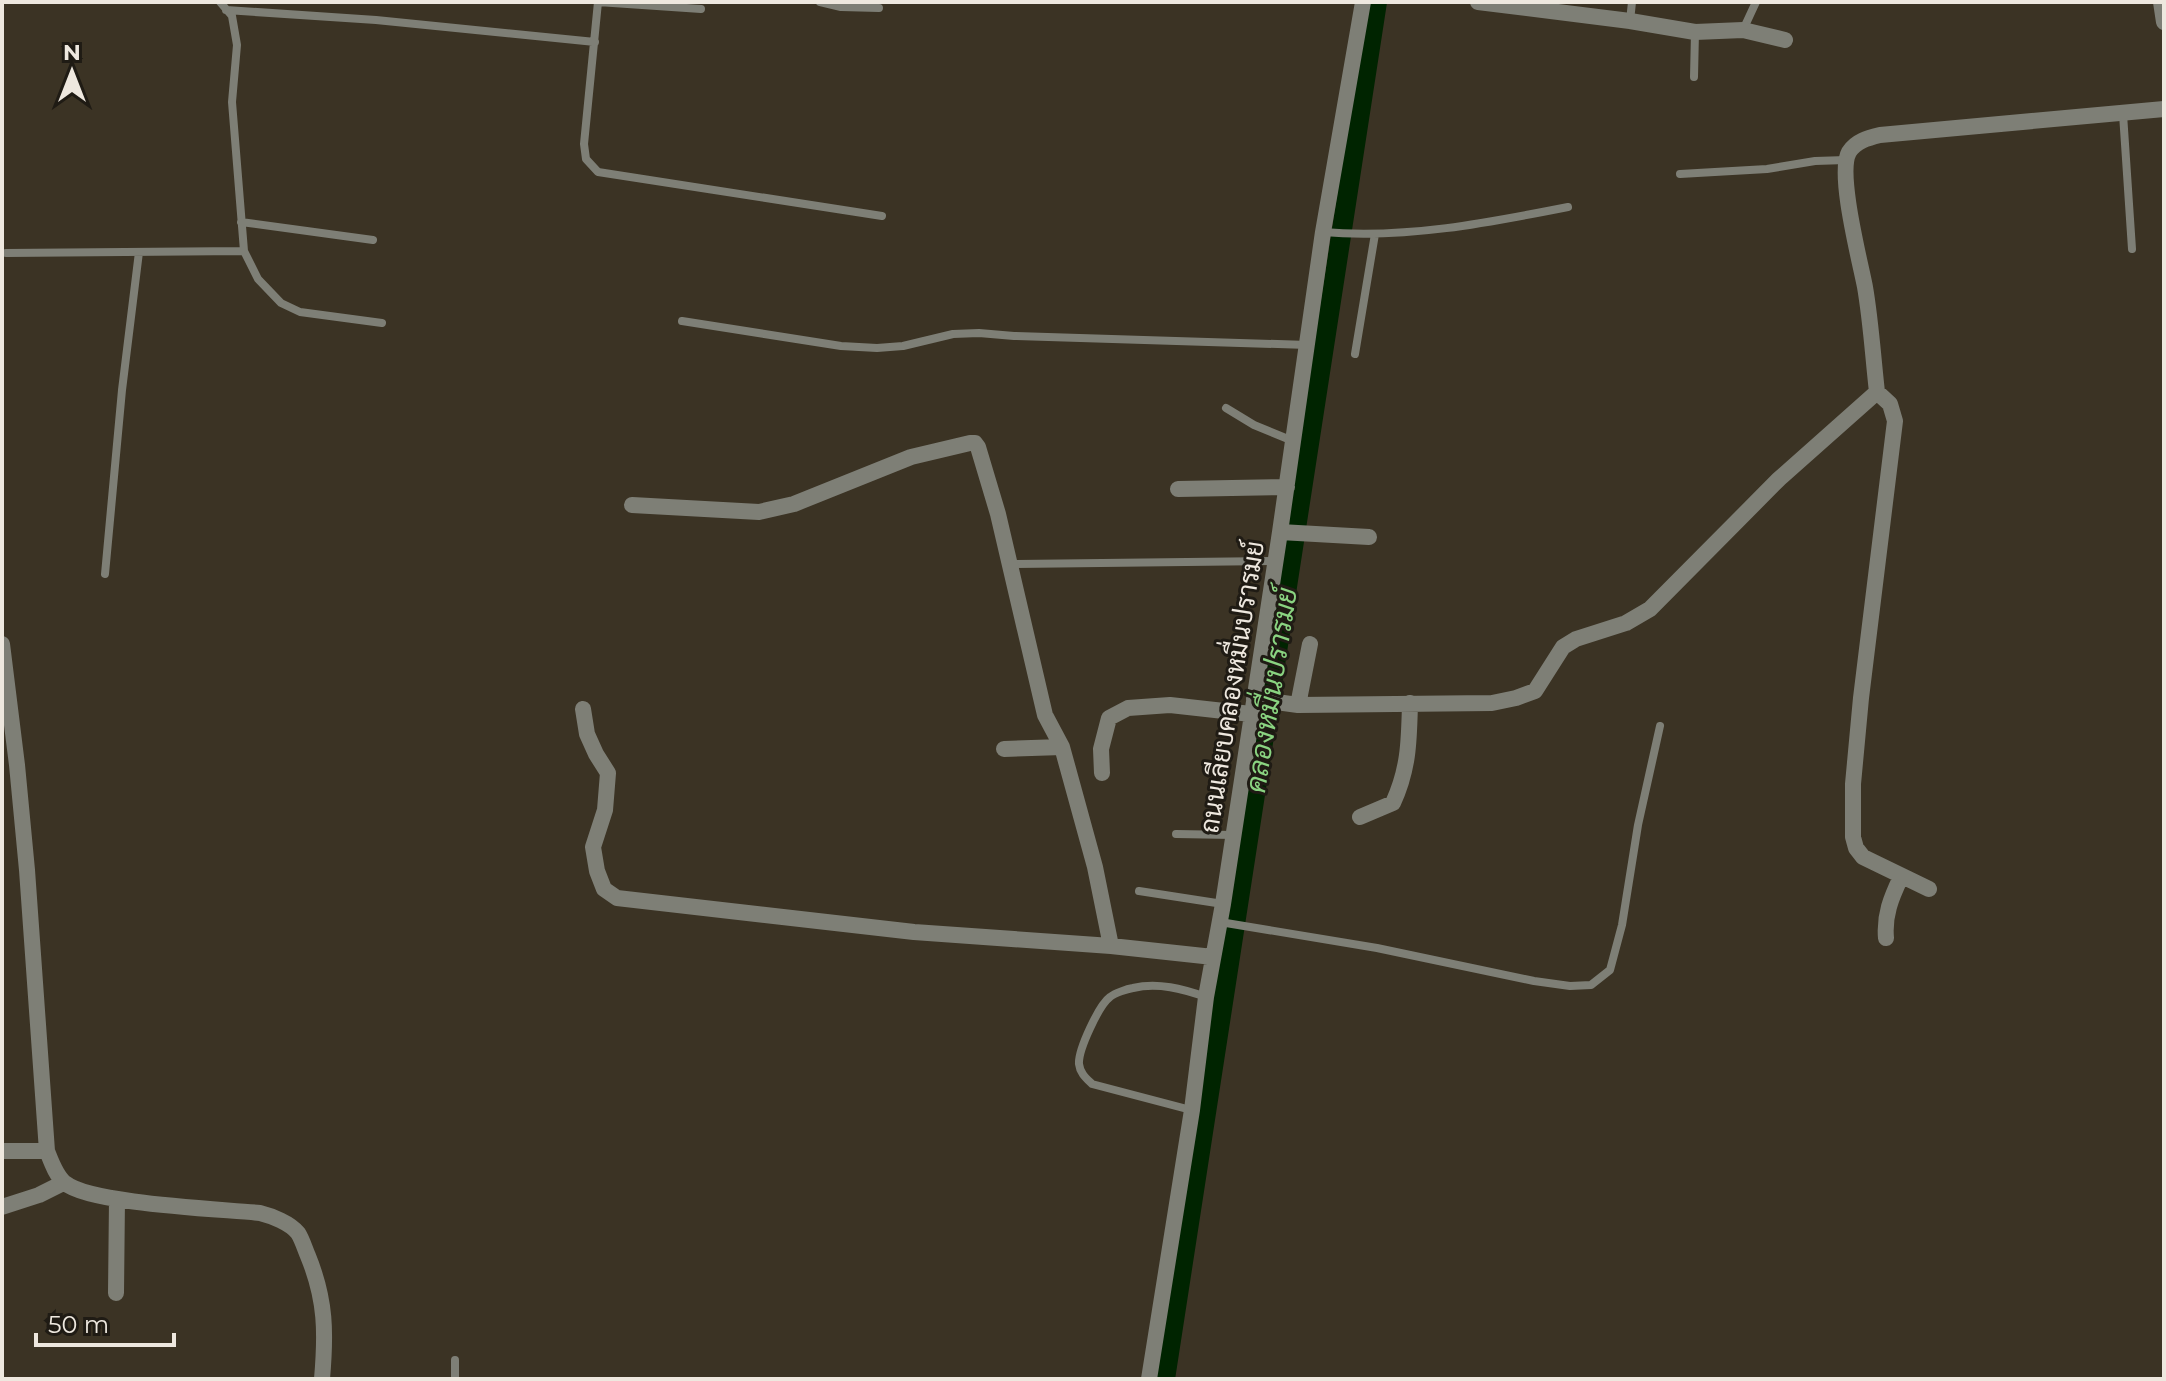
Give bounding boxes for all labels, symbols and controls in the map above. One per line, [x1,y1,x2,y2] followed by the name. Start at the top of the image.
[32,32,112,112] north arrow
[63,39,81,66] text: N
[1193,539,1271,835] street label: ถนนเลียบคลองหมื่นปรารมย์
[1238,585,1304,795] water label: คลองหมื่นปรารมย์
[36,1297,174,1347] scale bar
[48,1310,109,1339] text: 50 m

